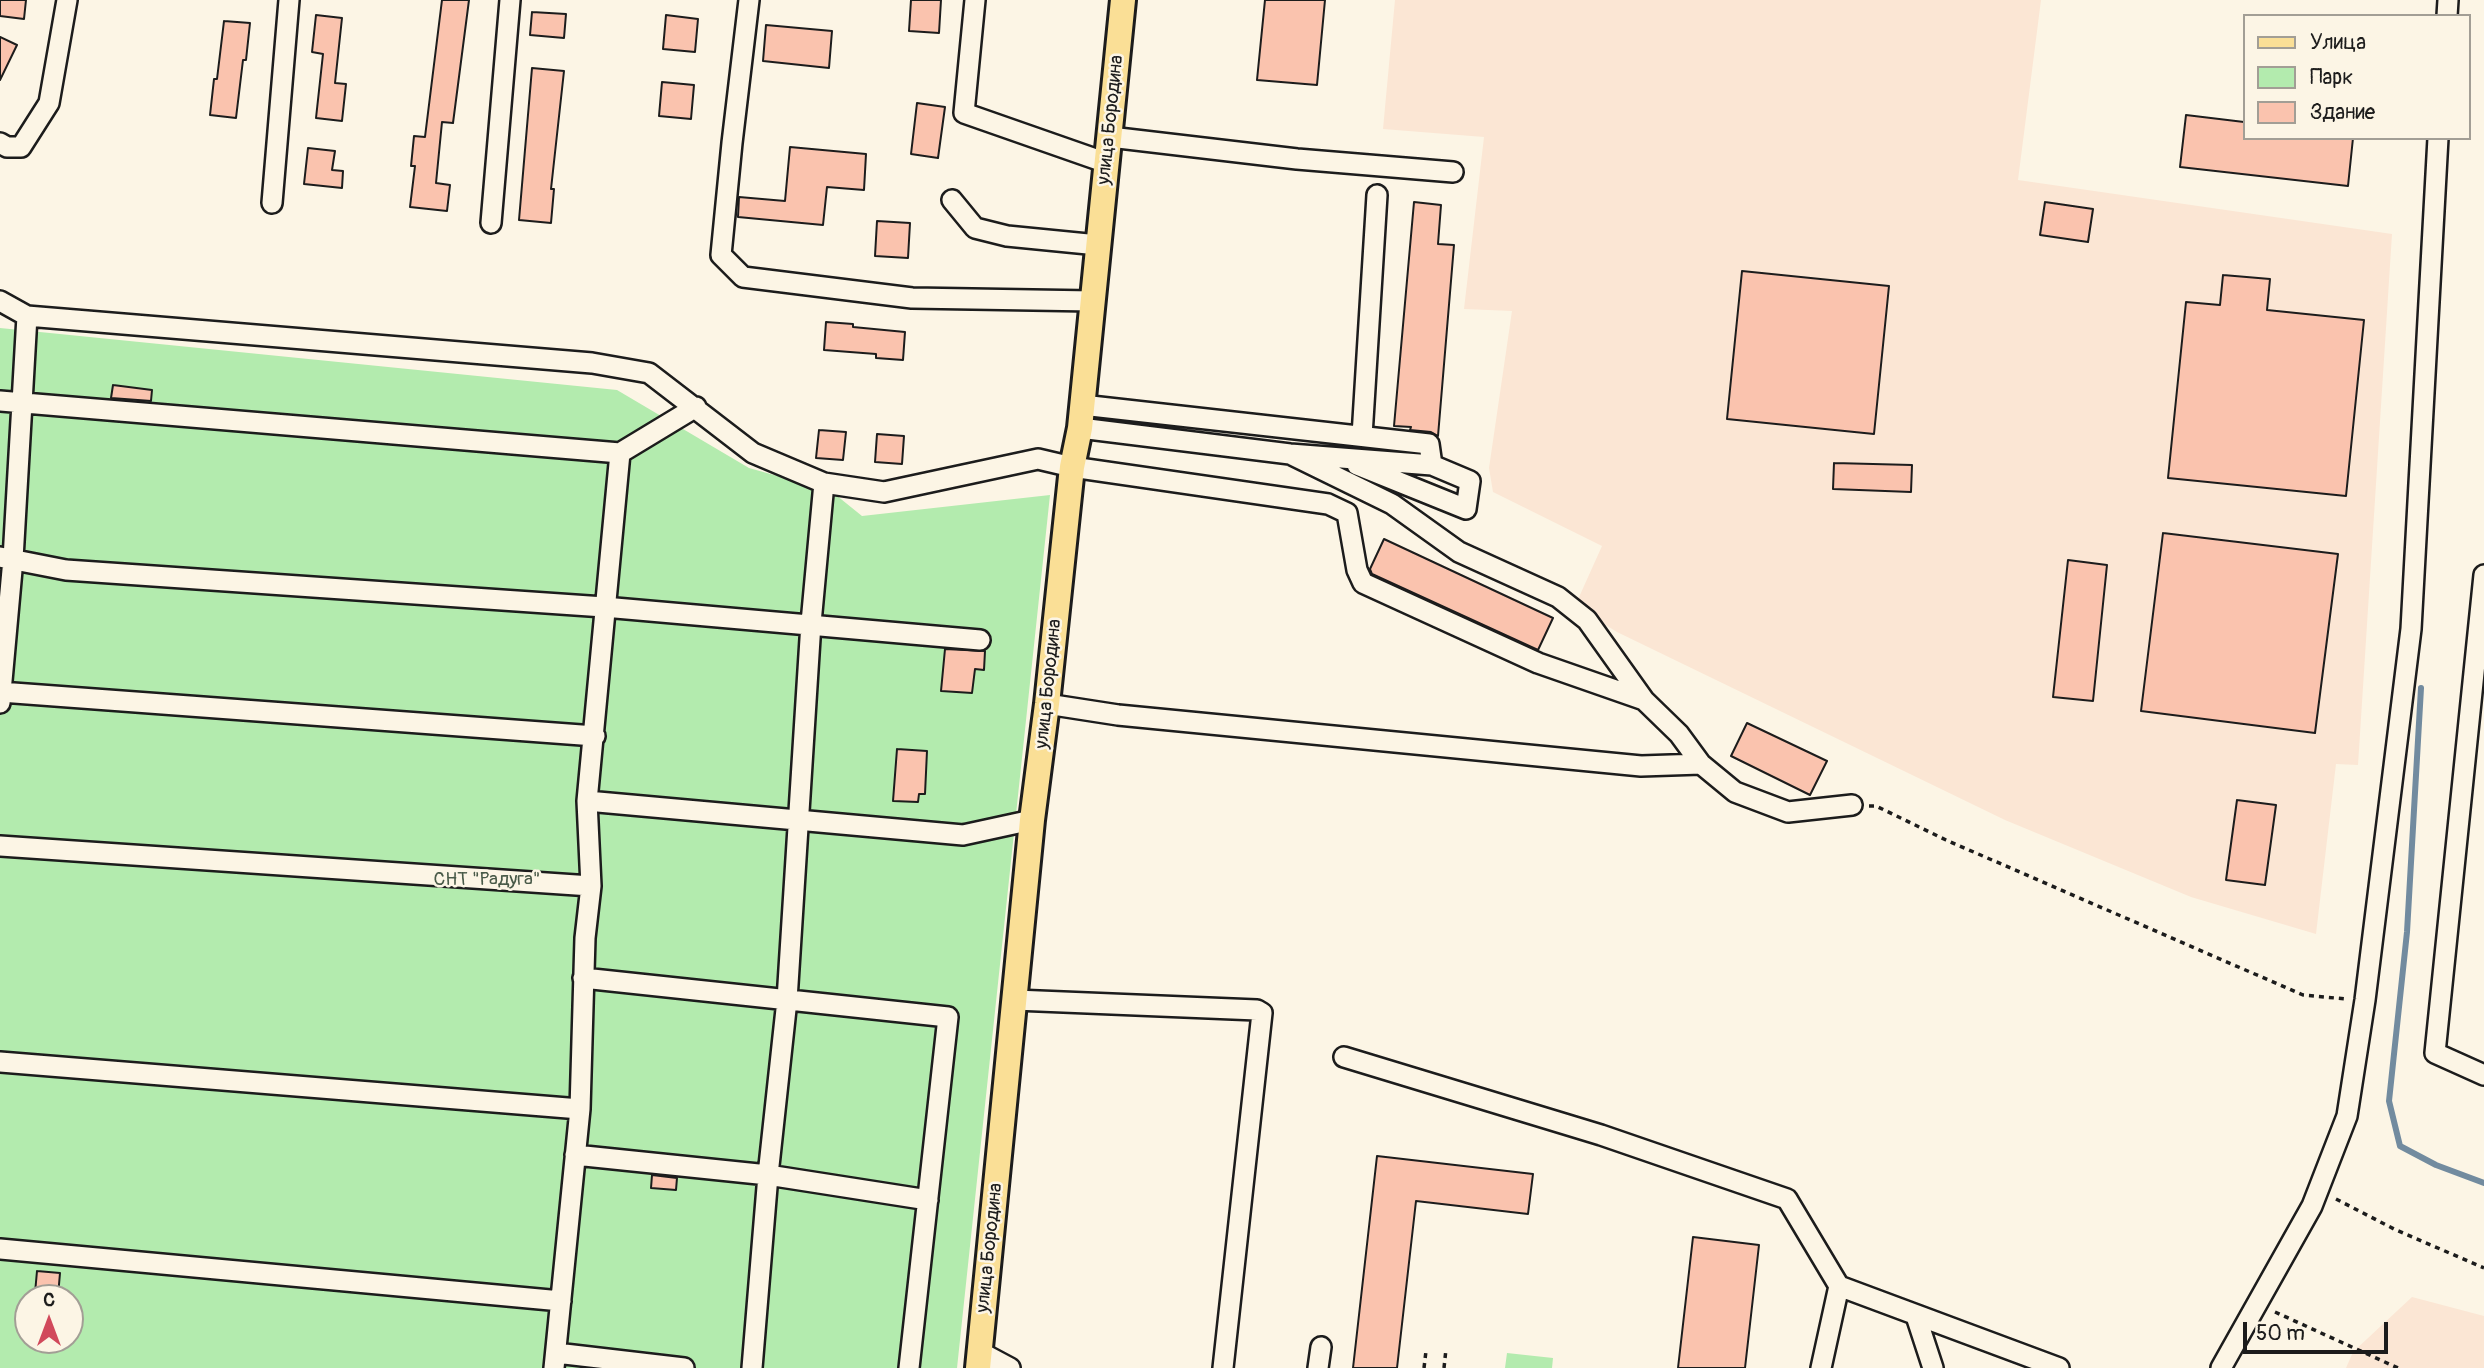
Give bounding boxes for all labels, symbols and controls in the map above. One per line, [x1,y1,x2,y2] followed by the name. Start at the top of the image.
[2242,14,2470,140] legend
[2310,29,2366,56] text: Улица
[1093,54,1129,186] street label: улица Бородина
[2310,64,2353,91] text: Парк
[2310,99,2375,126] text: Здание
[1031,618,1067,750] street label: улица Бородина
[434,869,540,891] park label: СНТ "Радуга"
[972,1182,1008,1314] street label: улица Бородина
[14,1284,84,1354] north arrow
[43,1288,55,1312] text: С
[2246,1308,2391,1352] scale bar
[2256,1320,2305,1347] text: 50 m

